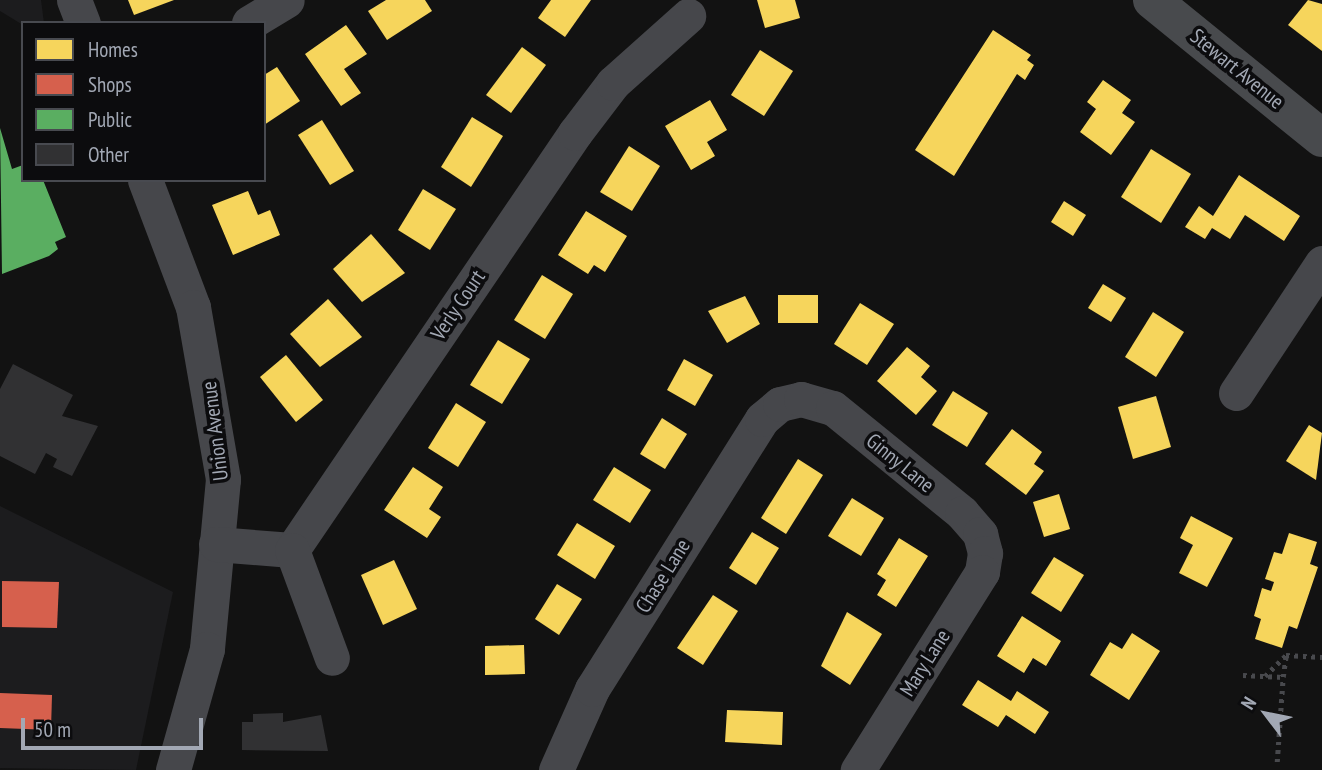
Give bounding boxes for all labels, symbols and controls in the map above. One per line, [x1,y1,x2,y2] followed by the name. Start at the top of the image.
[21,21,266,182] legend
[1185,23,1289,115] street label: Stewart Avenue
[88,36,138,63] text: Homes
[88,71,132,98] text: Shops
[88,106,132,133] text: Public
[88,141,129,168] text: Other
[425,265,491,345] street label: Verly Court
[196,380,234,482] street label: Union Avenue
[861,428,939,498] street label: Ginny Lane
[631,534,695,618] street label: Chase Lane
[895,625,955,701] street label: Mary Lane
[1231,679,1301,749] north arrow
[1235,692,1261,714] text: N
[24,704,206,748] scale bar
[34,716,71,743] text: 50 m

